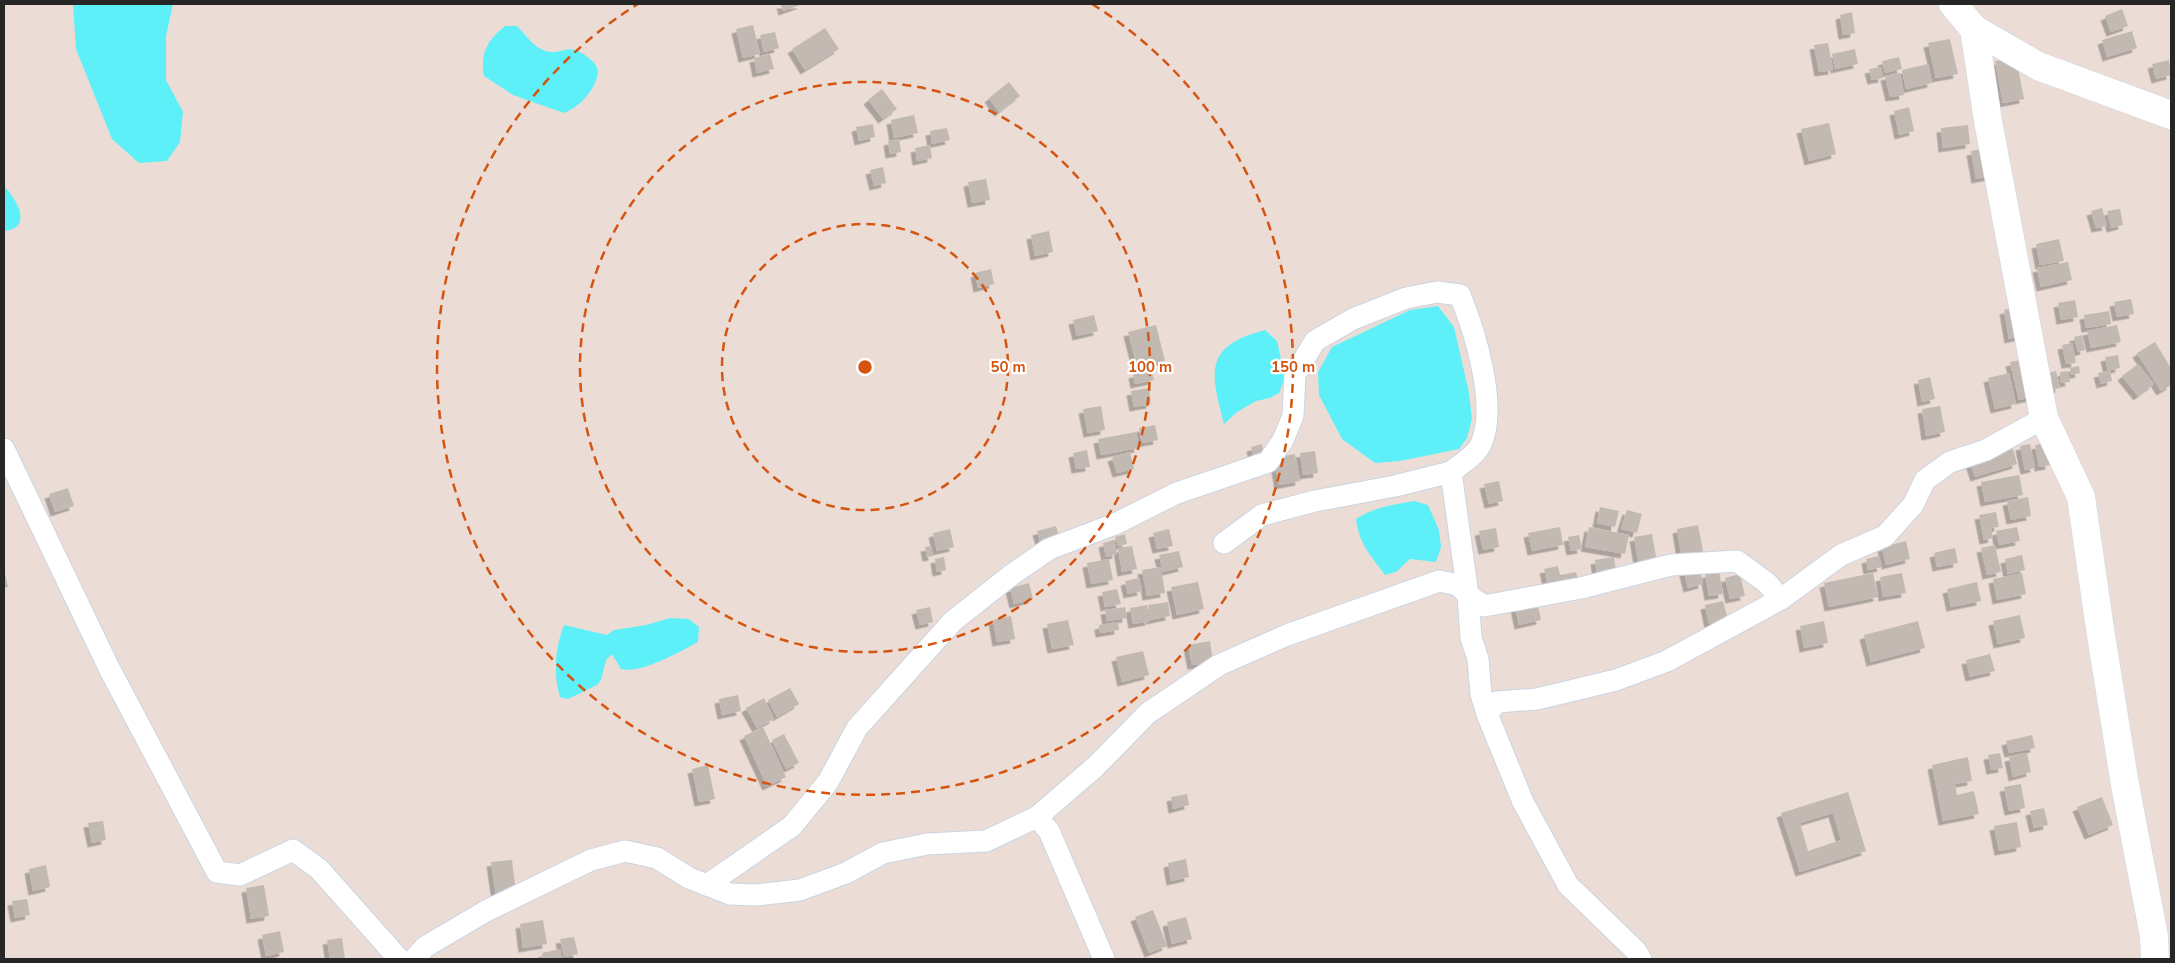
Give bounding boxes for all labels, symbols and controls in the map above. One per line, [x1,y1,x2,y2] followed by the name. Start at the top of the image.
[990,357,1026,377] text: 50 m
[1128,357,1172,377] text: 100 m
[1271,357,1315,377] text: 150 m
[856,358,874,376] centre of rings

